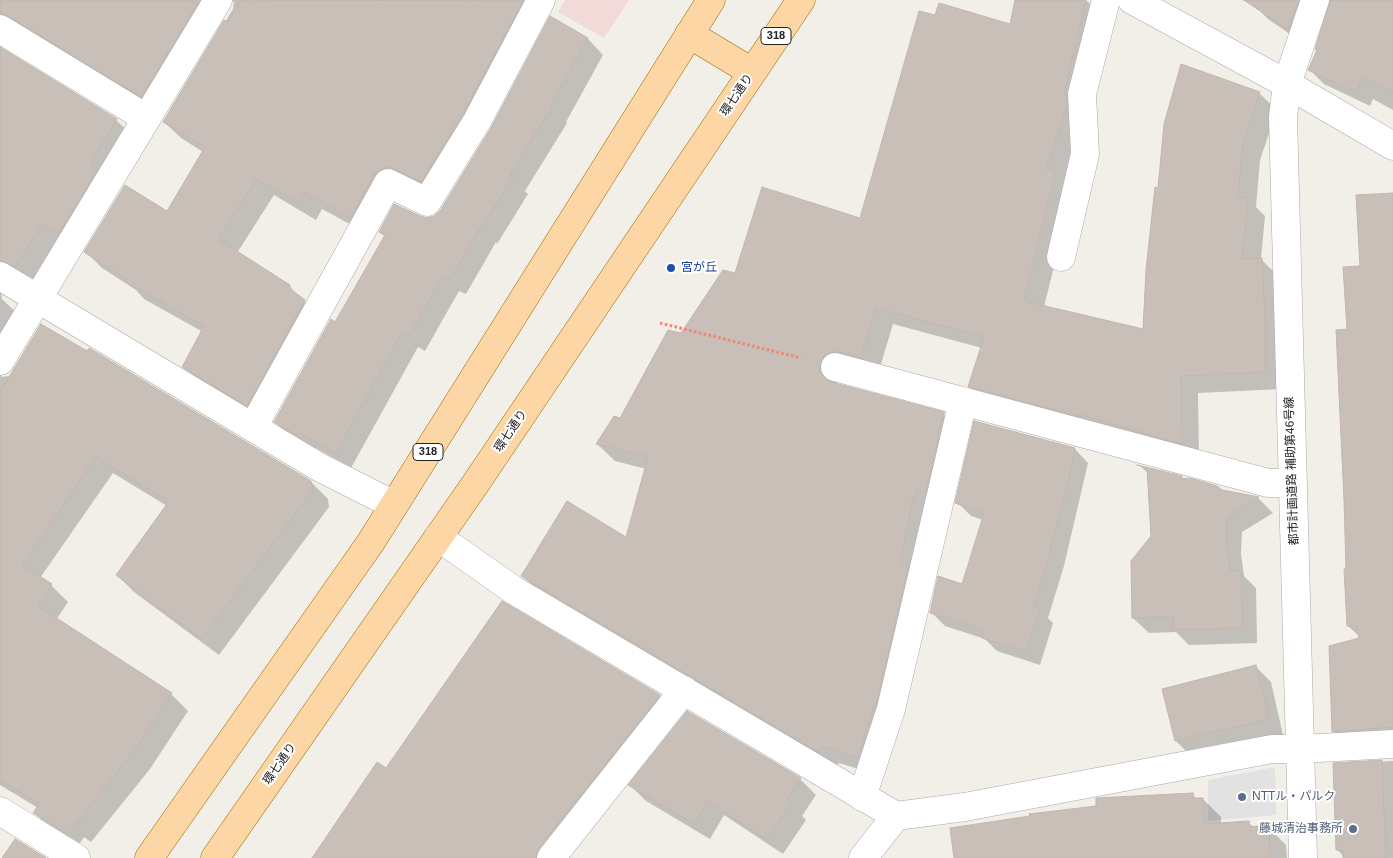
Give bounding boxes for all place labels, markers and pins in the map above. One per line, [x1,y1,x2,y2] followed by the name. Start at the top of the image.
[681,261,717,275] place label: 宮が丘
[665,262,677,274] marker: 宮が丘
[1252,790,1335,804] place label: NTTル・パルク
[1236,791,1248,803] marker: NTTル・パルク
[1259,822,1343,836] place label: 藤城清治事務所
[1347,823,1359,835] marker: 藤城清治事務所

